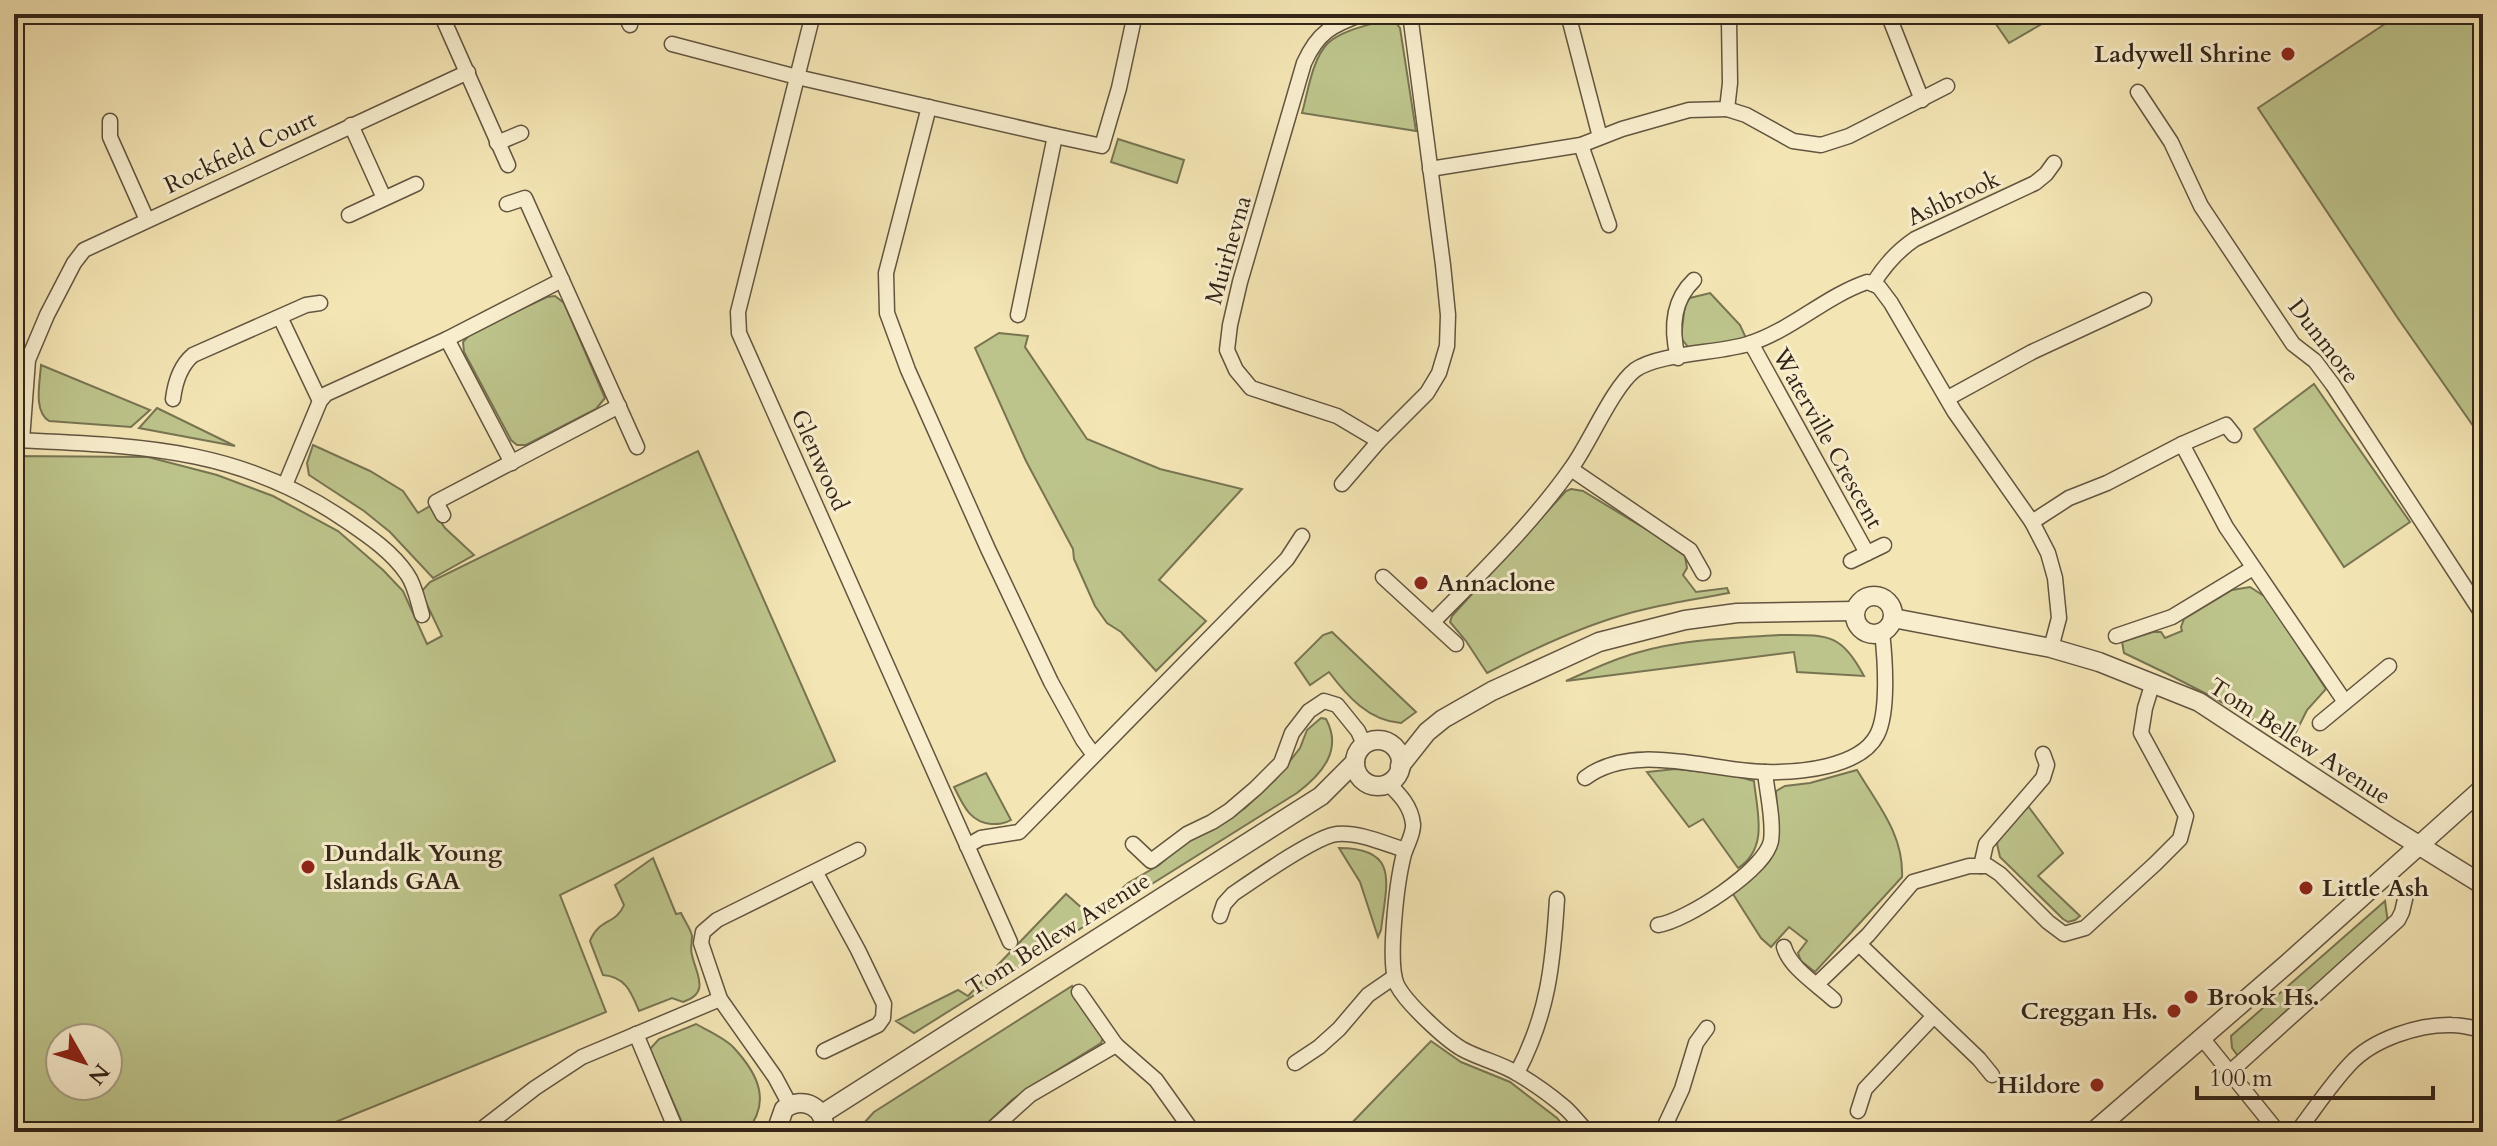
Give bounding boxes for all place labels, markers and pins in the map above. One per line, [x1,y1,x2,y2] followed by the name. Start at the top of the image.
[2094,38,2272,71] place label: Ladywell Shrine
[2279,45,2297,63] marker: Ladywell Shrine
[1437,567,1556,600] place label: Annaclone
[1412,574,1430,592] marker: Annaclone
[324,837,503,898] place label: Dundalk Young Islands GAA
[299,858,317,876] marker: Dundalk Young Islands GAA
[2322,872,2429,905] place label: Little Ash
[2297,879,2315,897] marker: Little Ash
[2207,981,2319,1014] place label: Brook Hs.
[2182,988,2200,1006] marker: Brook Hs.
[2021,995,2158,1028] place label: Creggan Hs.
[2165,1002,2183,1020] marker: Creggan Hs.
[1997,1069,2081,1102] place label: Hildore
[2088,1076,2106,1094] marker: Hildore

